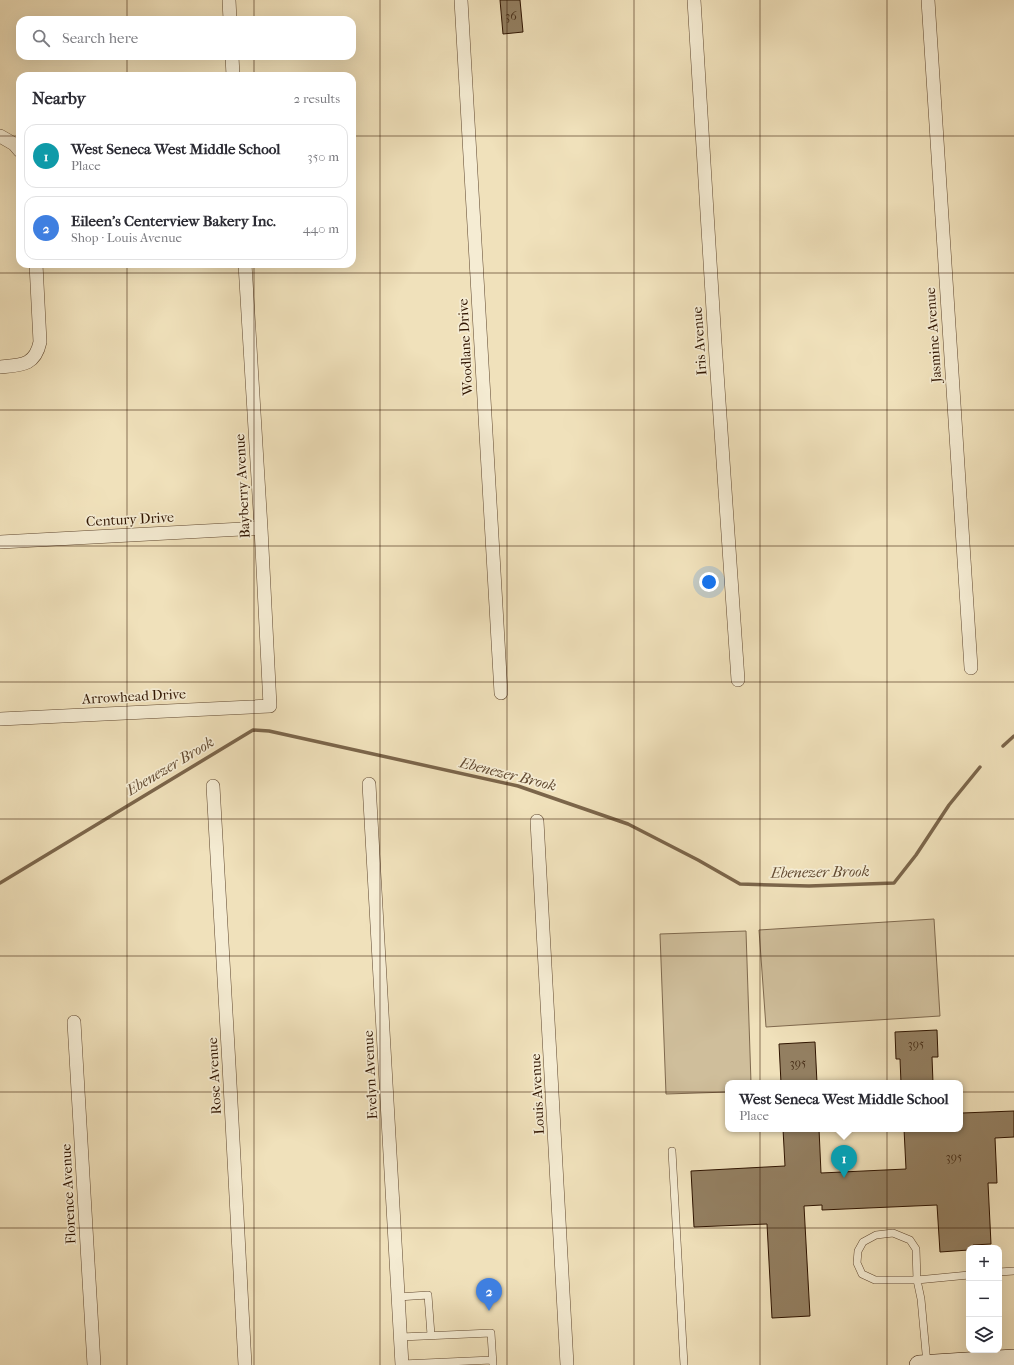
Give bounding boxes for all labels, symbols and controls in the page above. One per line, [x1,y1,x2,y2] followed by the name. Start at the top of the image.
[505,9,517,23] house number: 36
[16,16,356,60] search box
[30,27,52,49] icon: search
[62,29,138,47] text: Search here
[32,88,86,108] text: Nearby
[294,91,340,106] text: 2 results
[71,140,280,158] text: West Seneca West Middle School
[44,149,48,164] text: 1
[307,149,339,164] text: 350 m
[71,158,101,173] text: Place
[71,212,276,230] text: Eileen's Centerview Bakery Inc.
[43,221,49,236] text: 2
[303,221,339,236] text: 440 m
[71,230,182,245] text: Shop · Louis Avenue
[922,287,945,384] street label: Jasmine Avenue
[454,298,477,397] street label: Woodlane Drive
[689,306,710,376] street label: Iris Avenue
[231,433,254,539] street label: Bayberry Avenue
[86,509,174,530] street label: Century Drive
[699,572,719,592] your location
[81,685,187,708] street label: Arrowhead Drive
[122,733,217,800] water label: Ebenezer Brook
[457,753,558,795] water label: Ebenezer Brook
[769,862,870,882] water label: Ebenezer Brook
[360,1030,381,1120] street label: Evelyn Avenue
[204,1037,225,1115] street label: Rose Avenue
[908,1037,924,1051] house number: 395
[527,1053,548,1135] street label: Louis Avenue
[790,1056,806,1070] house number: 395
[725,1080,963,1132] popup
[739,1090,949,1108] text: West Seneca West Middle School
[739,1108,769,1123] text: Place
[57,1143,80,1245] street label: Florence Avenue
[831,1145,857,1178] pin: 1
[946,1150,962,1164] house number: 395
[966,1245,1002,1353] map controls
[966,1245,1002,1281] button: +
[476,1278,502,1311] pin: 2
[966,1281,1002,1317] button: −
[966,1317,1002,1353] button: layers

